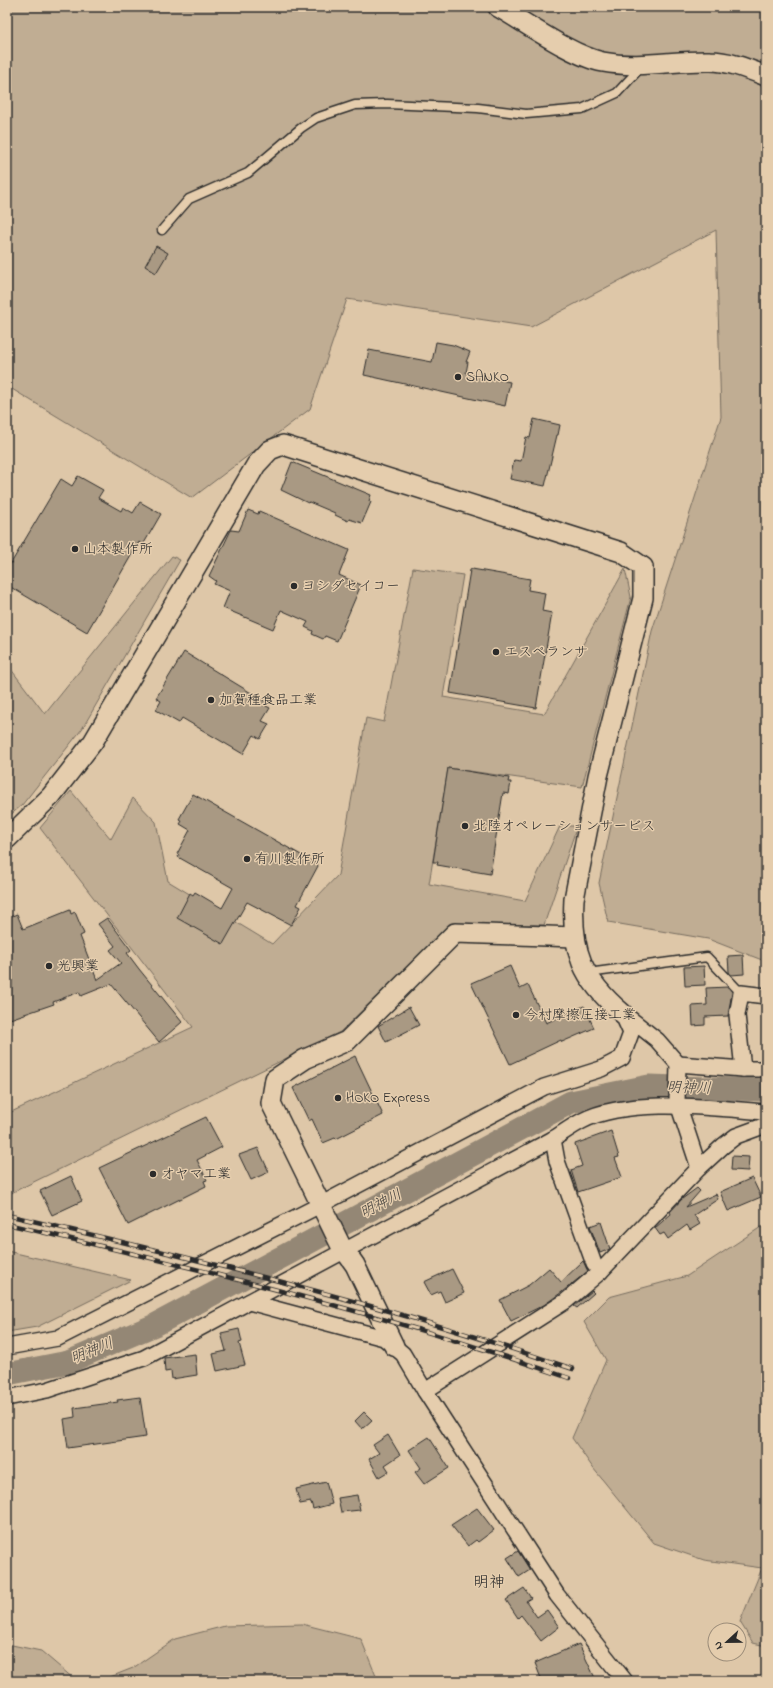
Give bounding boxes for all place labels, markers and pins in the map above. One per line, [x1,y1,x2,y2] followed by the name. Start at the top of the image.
[466,367,509,388] place label: SANKO
[453,372,463,382] marker: SANKO
[83,539,153,560] place label: 山本製作所
[70,544,80,554] marker: 山本製作所
[302,576,400,597] place label: ヨシダセイコー
[289,581,299,591] marker: ヨシダセイコー
[504,642,588,663] place label: エスペランサ
[491,647,501,657] marker: エスペランサ
[219,690,317,711] place label: 加賀種食品工業
[206,695,216,705] marker: 加賀種食品工業
[473,816,655,837] place label: 北陸オペレーションサービス
[460,821,470,831] marker: 北陸オペレーションサービス
[255,849,325,870] place label: 有川製作所
[242,854,252,864] marker: 有川製作所
[57,956,99,977] place label: 光興業
[44,961,54,971] marker: 光興業
[524,1005,636,1026] place label: 今村摩擦圧接工業
[511,1010,521,1020] marker: 今村摩擦圧接工業
[346,1088,430,1109] place label: HOKO Express
[333,1093,343,1103] marker: HOKO Express
[161,1164,231,1185] place label: オヤマ工業
[148,1169,158,1179] marker: オヤマ工業

